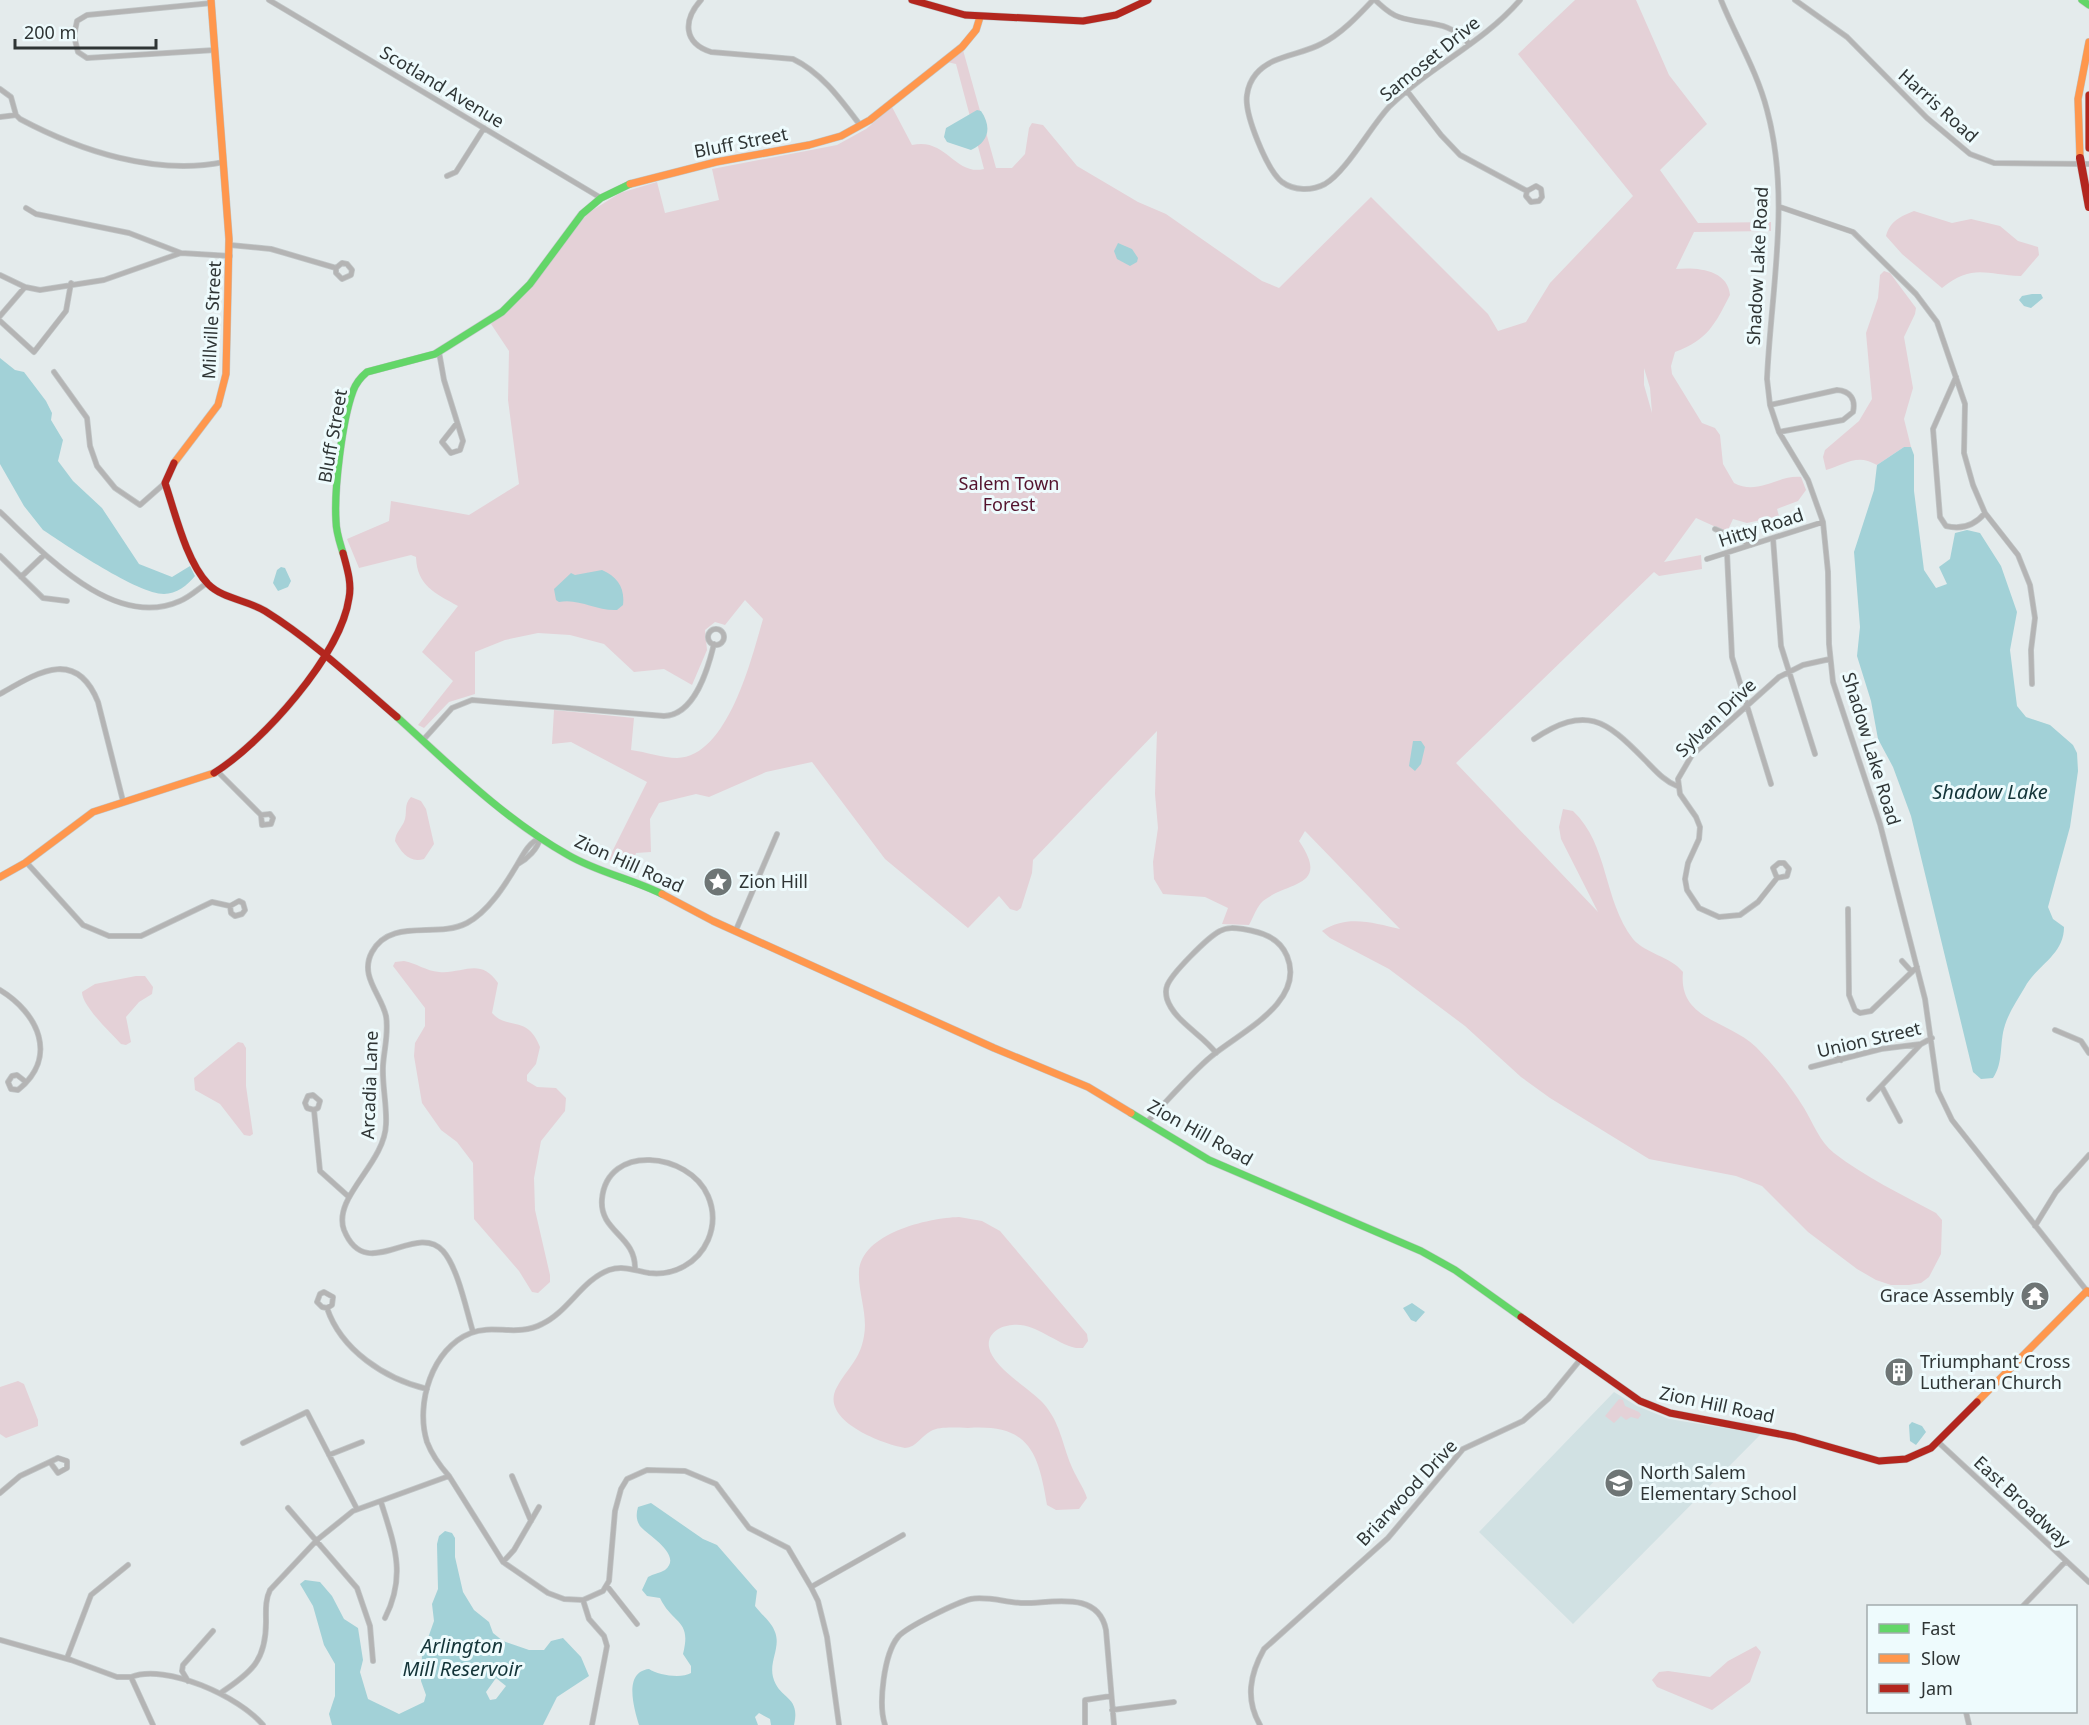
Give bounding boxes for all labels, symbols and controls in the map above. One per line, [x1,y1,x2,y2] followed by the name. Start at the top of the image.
[1374,10,1484,106] street label: Samoset Drive
[15,12,156,50] scale bar
[24,20,76,44] text: 200 m
[376,40,509,133] street label: Scotland Avenue
[1894,63,1984,147] street label: Harris Road
[692,121,790,163] street label: Bluff Street
[1741,186,1773,346] street label: Shadow Lake Road
[196,260,226,380] street label: Millville Street
[312,387,352,485] street label: Bluff Street
[959,471,1059,516] park label: Salem Town Forest
[1715,502,1806,552] street label: Hitty Road
[1837,669,1907,828] street label: Shadow Lake Road
[1670,673,1761,762] street label: Sylvan Drive
[1932,778,2048,805] water label: Shadow Lake
[571,828,688,898] street label: Zion Hill Road
[702,866,734,898] place icon: Zion Hill
[739,869,808,893] place label: Zion Hill
[1814,1015,1924,1063] street label: Union Street
[355,1030,383,1140] street label: Arcadia Lane
[1144,1093,1257,1171] street label: Zion Hill Road
[2019,1280,2051,1312] temple icon: Grace Assembly
[1880,1283,2015,1307] place label: Grace Assembly
[1920,1349,2070,1394] place label: Triumphant Cross Lutheran Church
[1883,1356,1915,1388] building icon: Triumphant Cross Lutheran Church
[1658,1380,1777,1428] street label: Zion Hill Road
[1351,1434,1462,1551] street label: Briarwood Drive
[1969,1450,2077,1553] street label: East Broadway
[1640,1460,1797,1505] place label: North Salem Elementary School
[1603,1467,1635,1499] school or university icon: North Salem Elementary School
[1867,1605,2077,1713] legend
[1921,1616,1956,1640] text: Fast
[402,1632,523,1682] water label: Arlington Mill Reservoir
[1921,1646,1960,1670] text: Slow
[1919,1676,1953,1700] text: Jam

